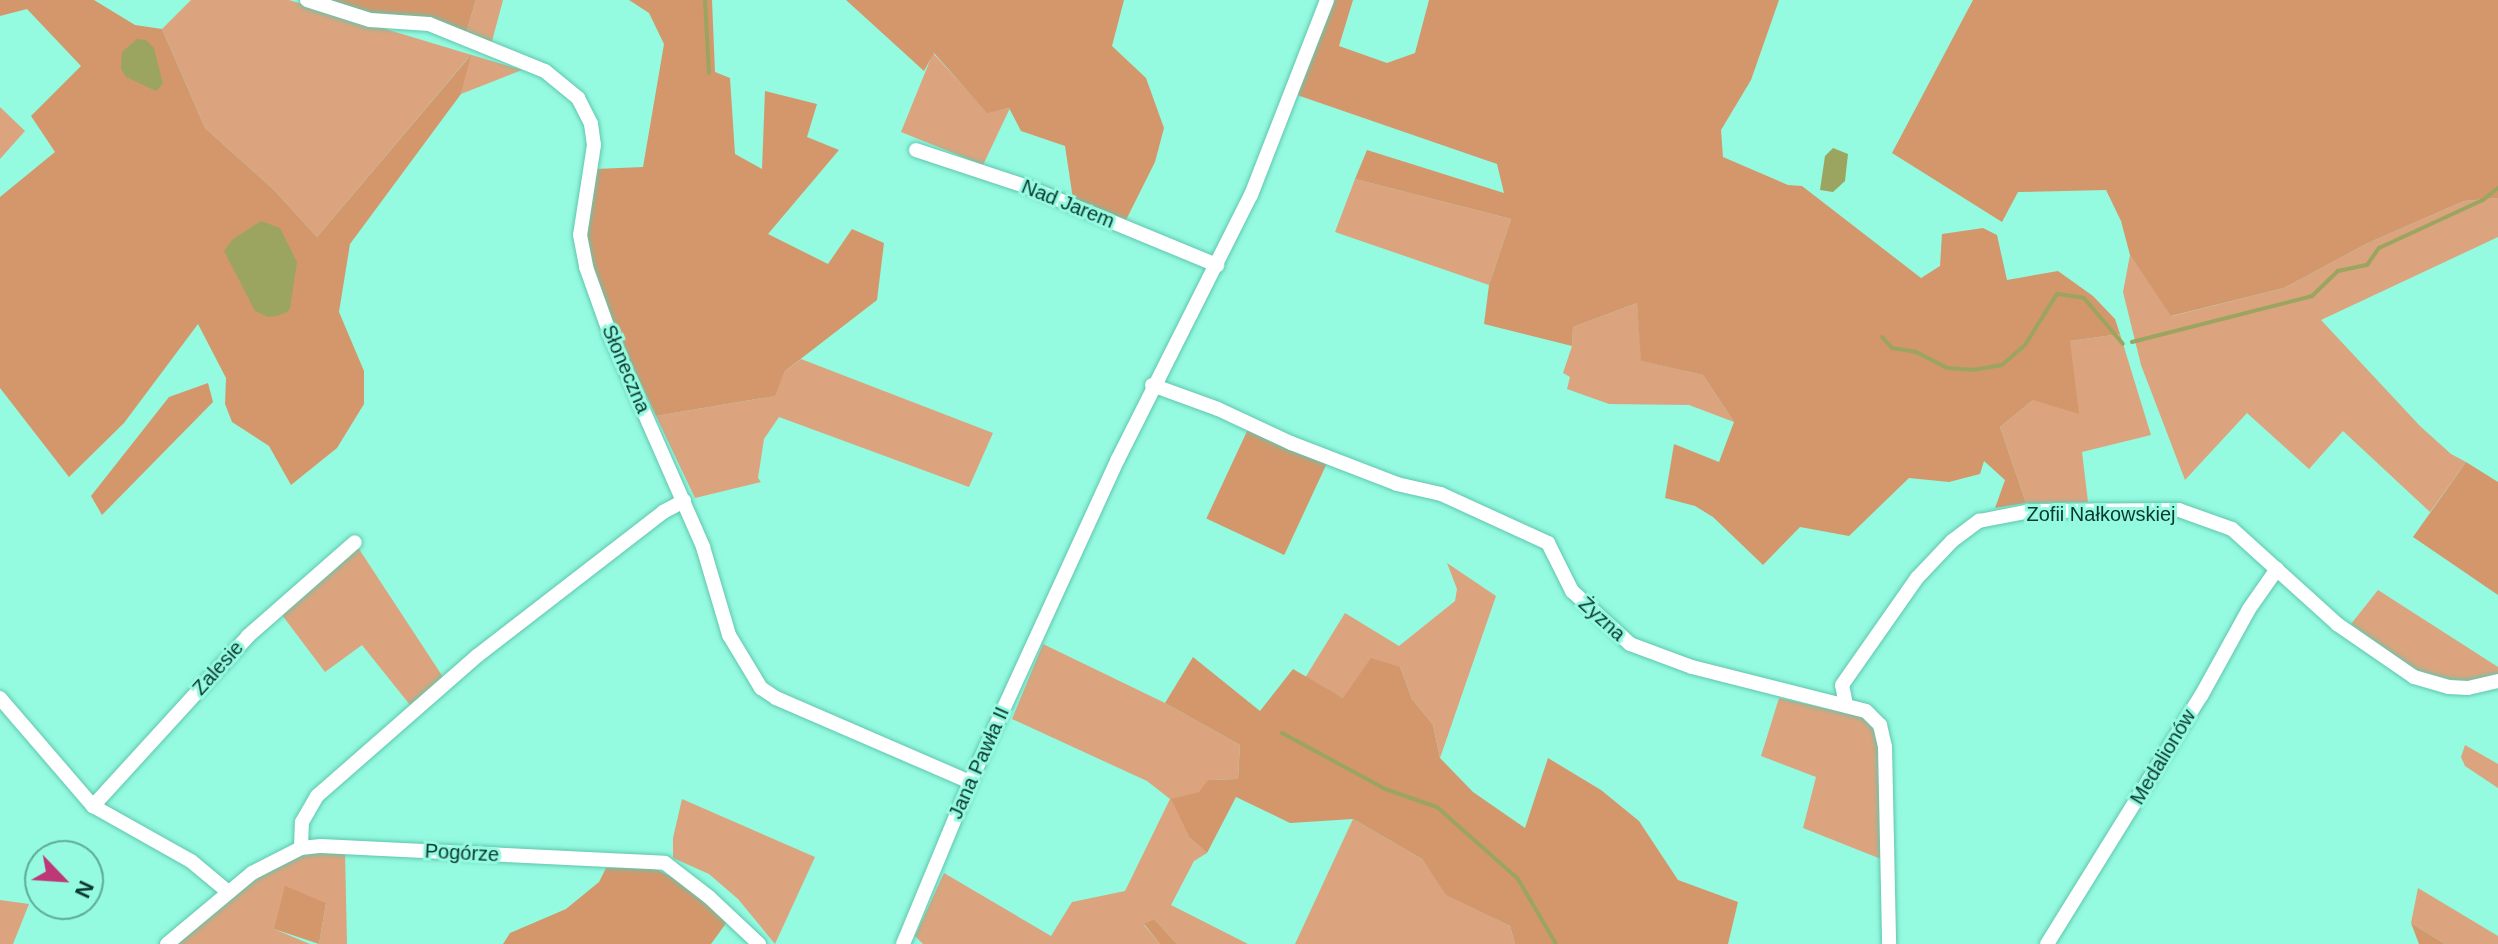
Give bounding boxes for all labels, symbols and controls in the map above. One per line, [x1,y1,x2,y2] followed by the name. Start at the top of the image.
[1018,175,1118,233] street label: Nad Jarem
[597,321,655,417] street label: Słoneczna
[2027,502,2175,526] street label: Zofii Nałkowskiej
[1574,592,1630,646] street label: Żyzna
[188,636,248,700] street label: Zalesie
[944,703,1014,823] street label: Jana Pawła II
[2125,705,2201,809] street label: Medalionów
[424,839,500,867] street label: Pogórze
[24,840,104,920] north arrow
[70,877,99,902] text: N

